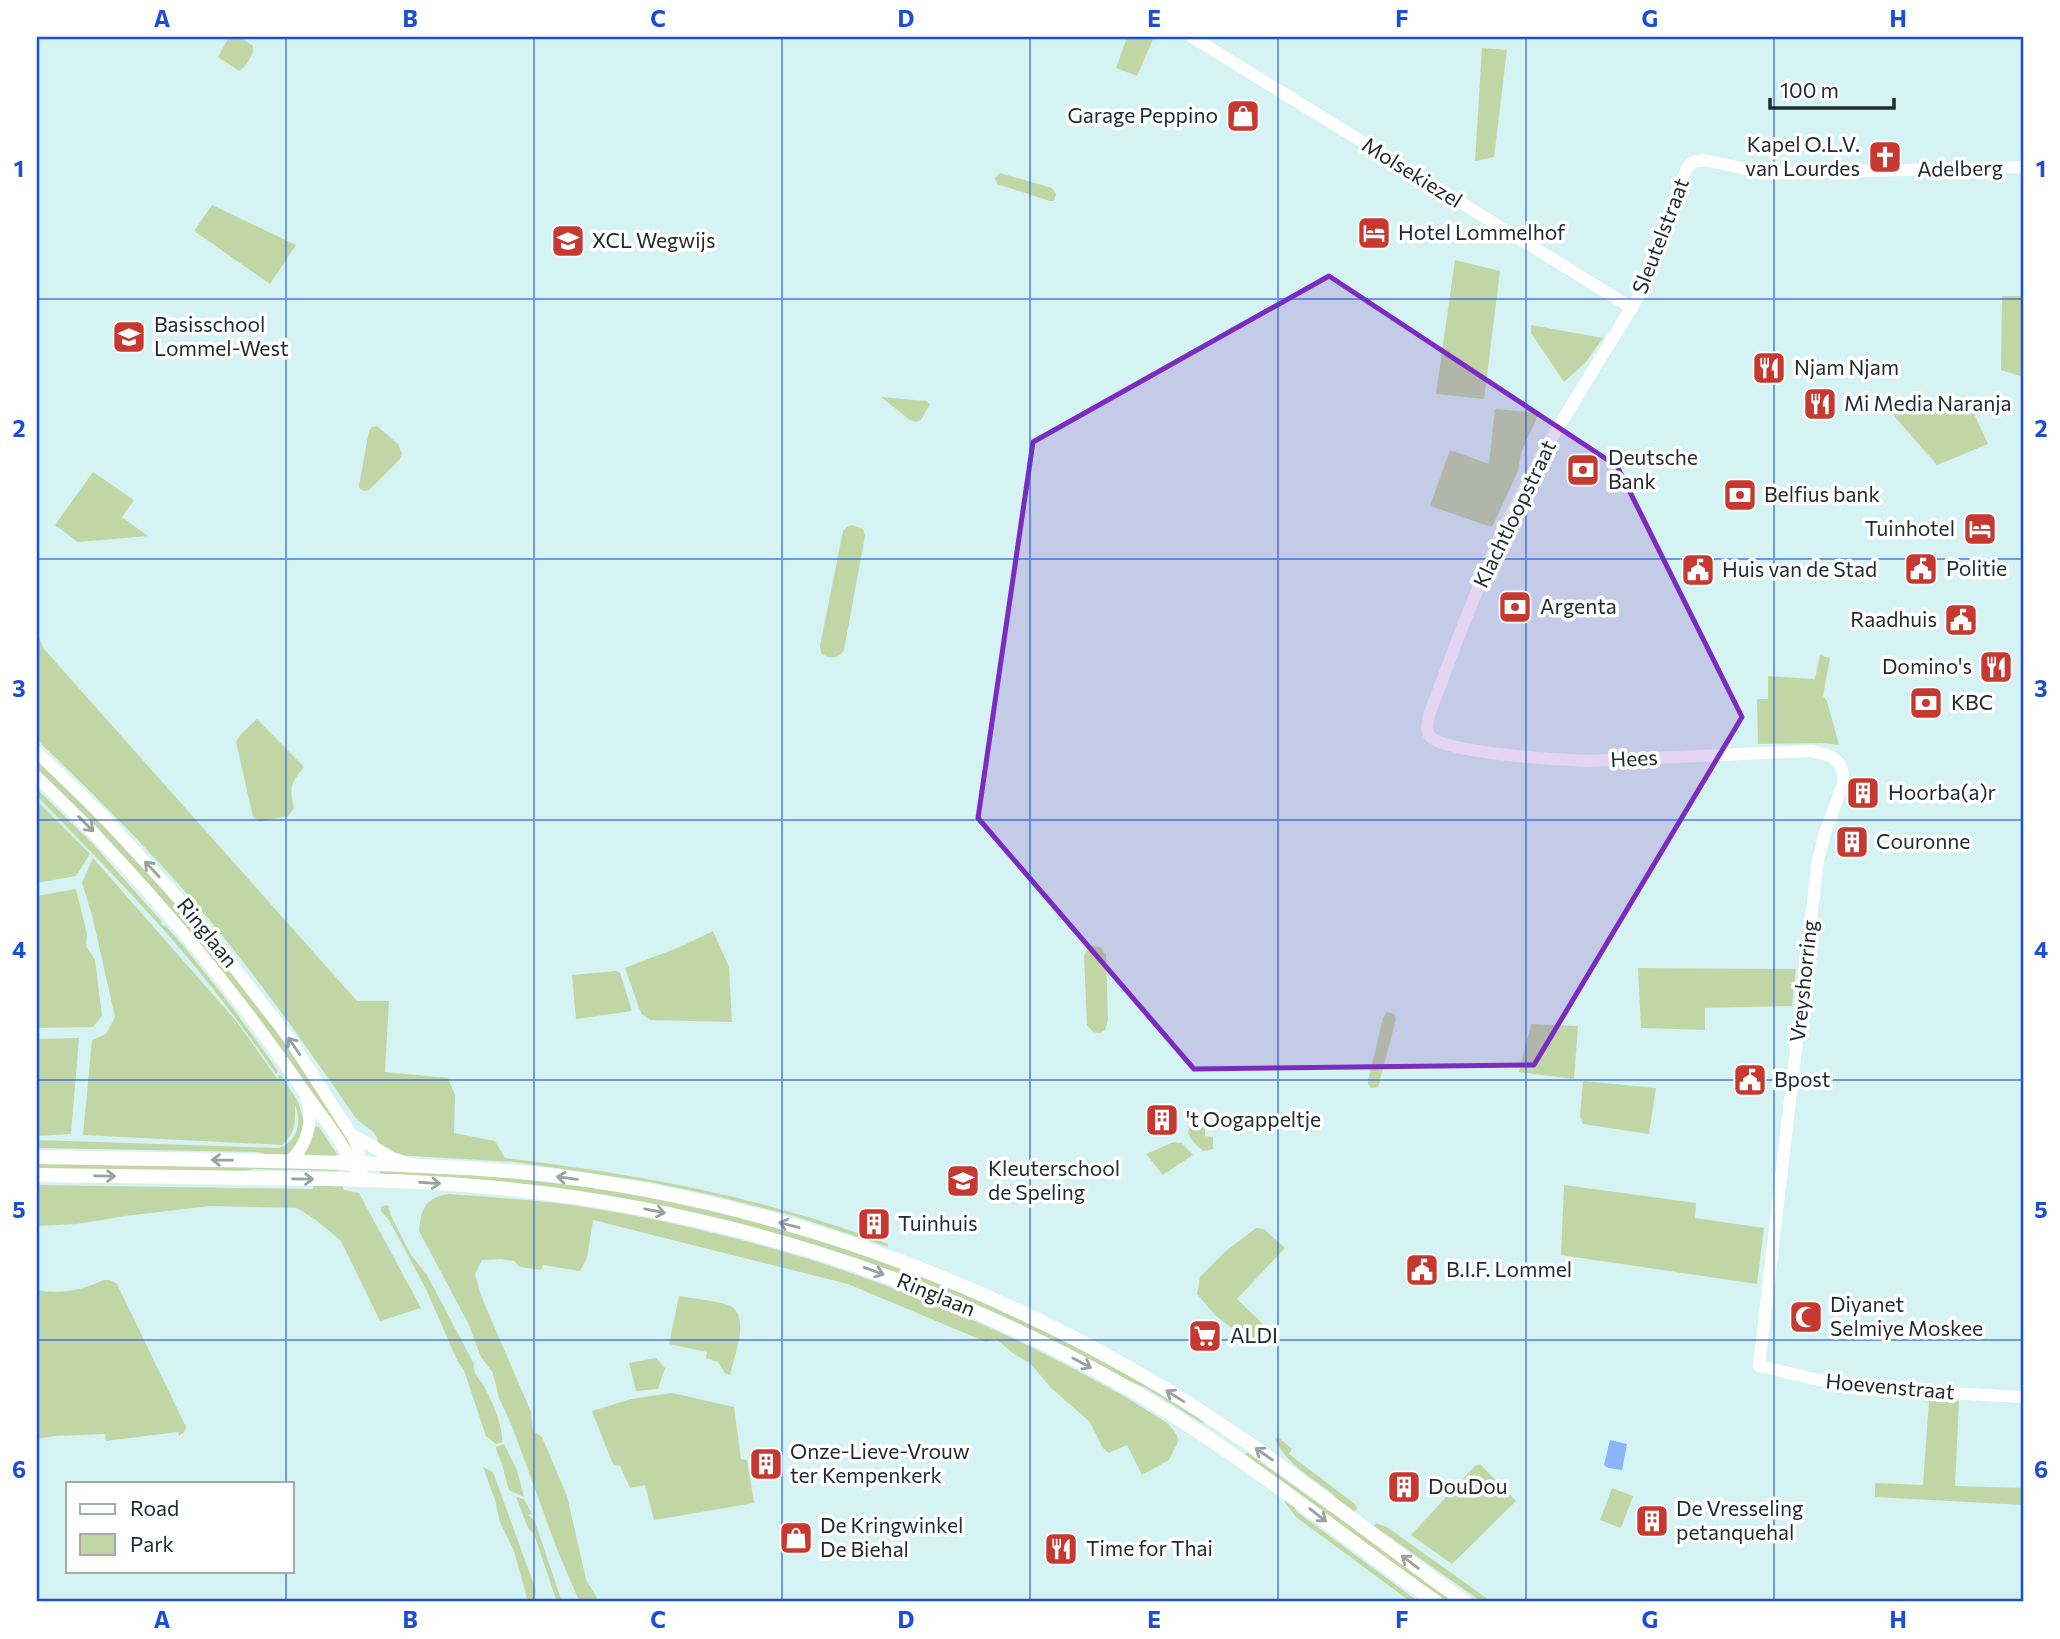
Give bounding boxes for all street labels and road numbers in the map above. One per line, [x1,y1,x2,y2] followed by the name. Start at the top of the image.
[1358,131,1467,212] street label: Molsekiezel
[1917,154,2003,181] street label: Adelberg
[1626,174,1693,297] street label: Sleutelstraat
[1467,436,1560,591] street label: Klachtloopstraat
[1610,744,1658,771] street label: Hees
[173,892,244,972] street label: Ringlaan
[1784,919,1821,1043] street label: Vreyshorring
[894,1267,979,1321] street label: Ringlaan
[1825,1367,1956,1404] street label: Hoevenstraat

